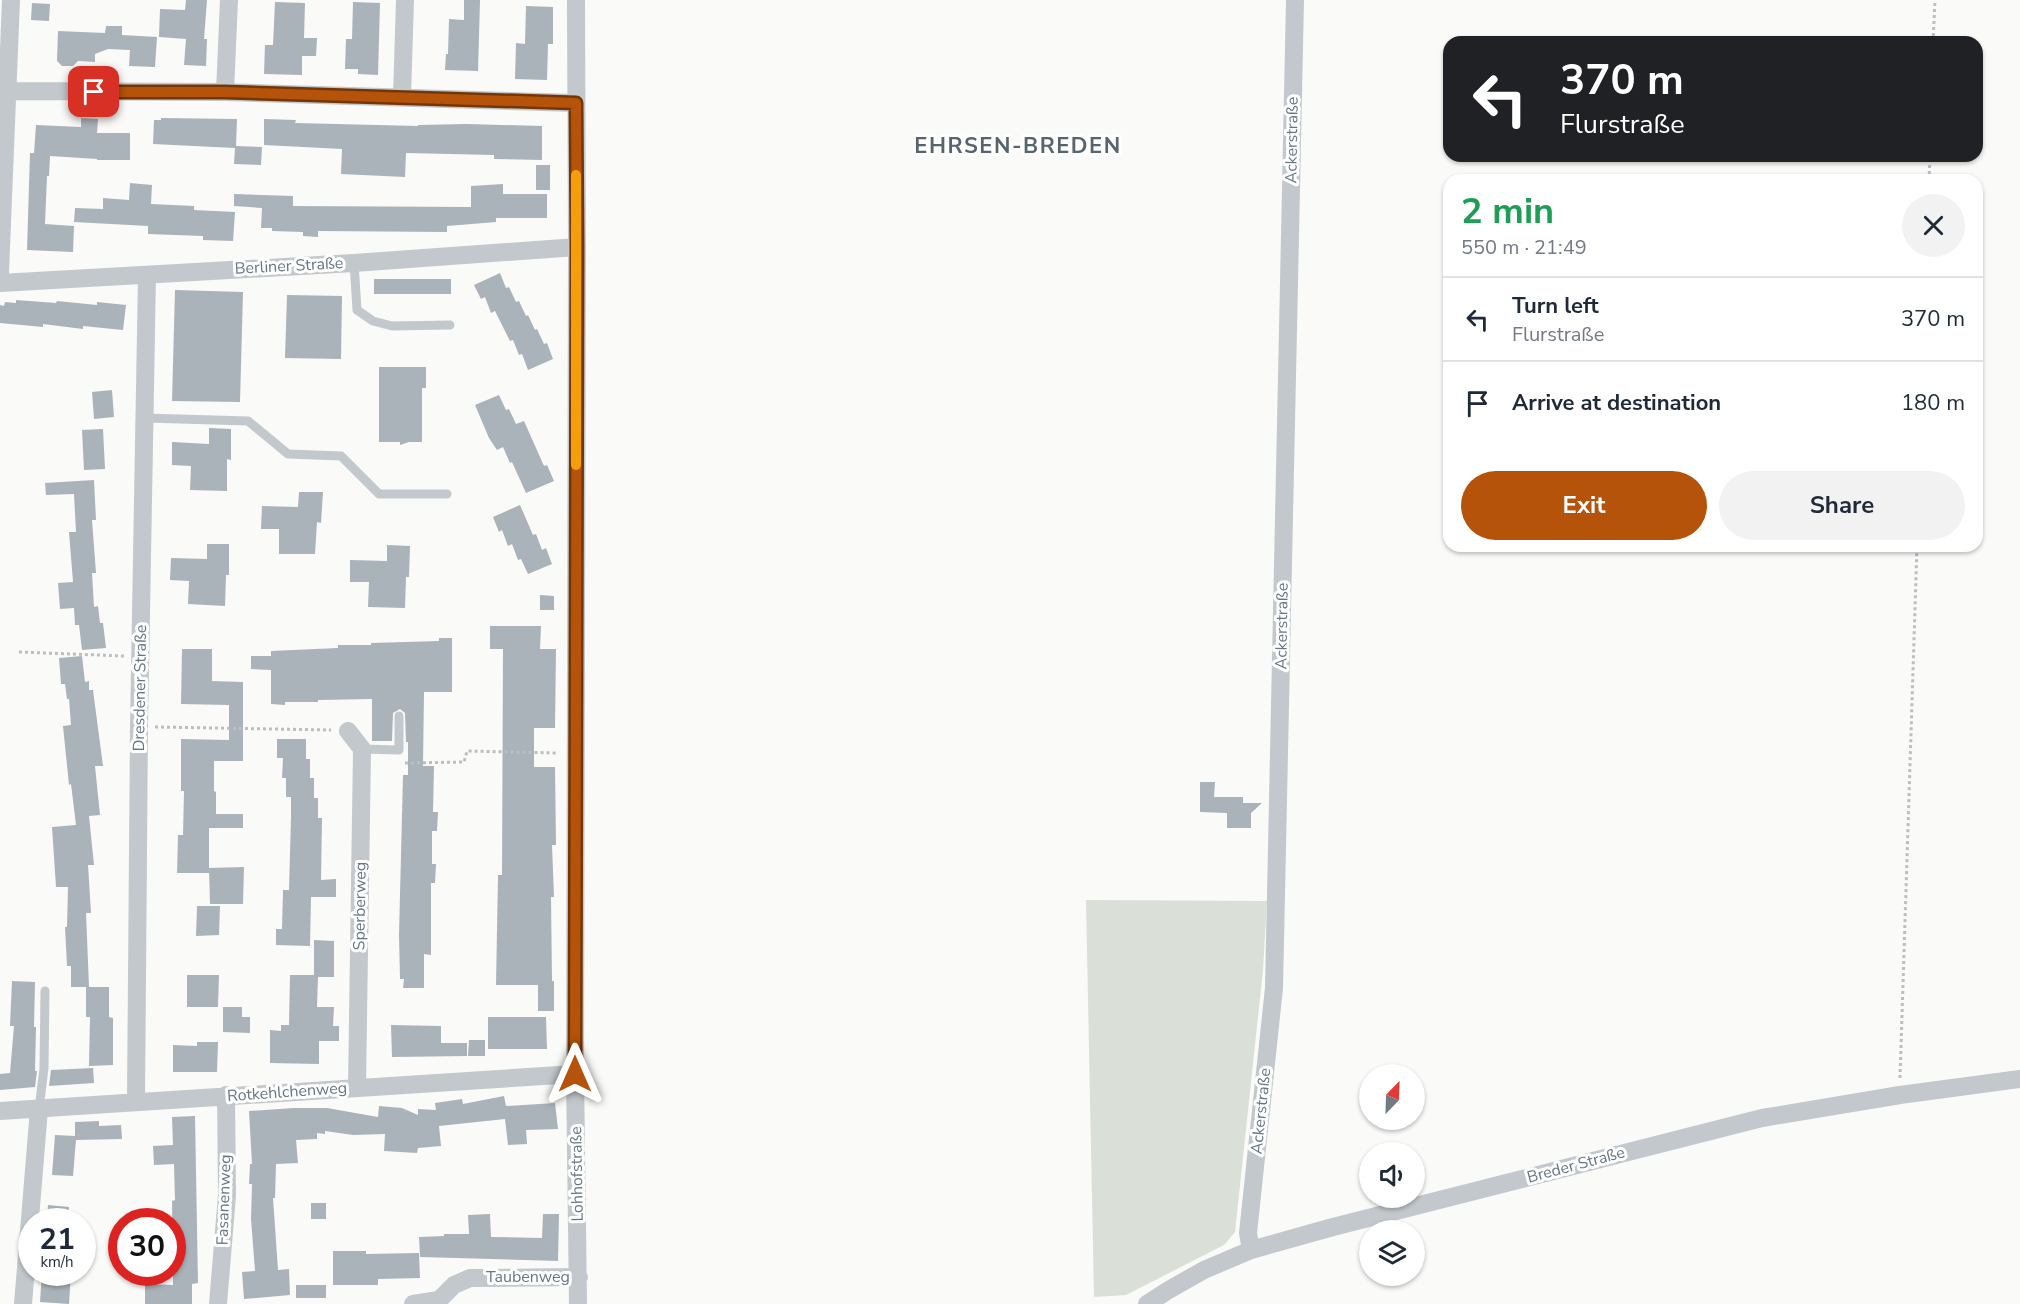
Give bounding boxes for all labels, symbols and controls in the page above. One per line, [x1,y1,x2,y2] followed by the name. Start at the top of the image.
[1560,52,1684,109] text: 370 m
[1461,60,1539,138] icon: left
[68,66,119,117] pin
[77,75,110,108] icon: arrive
[1280,96,1304,184] street label: Ackerstraße
[1560,106,1685,143] text: Flurstraße
[914,131,1122,161] district label: EHRSEN-BREDEN
[1461,187,1554,236] text: 2 min
[1902,194,1965,257] button: close
[1461,234,1587,261] text: 550 m · 21:49
[234,252,344,280] street label: Berliner Straße
[1512,291,1599,321] text: Turn left
[1461,303,1494,336] icon: left
[1901,304,1965,334] text: 370 m
[1512,321,1604,348] text: Flurstraße
[1461,387,1494,420] icon: arrive
[1512,388,1721,418] text: Arrive at destination
[1901,388,1965,418] text: 180 m
[1461,471,1707,540] button: Exit
[1719,471,1965,540] button: Share
[1270,582,1294,670] street label: Ackerstraße
[128,624,152,752] street label: Dresdener Straße
[348,861,372,951] street label: Sperberweg
[543,1042,607,1106] position arrow
[1359,1064,1425,1130] north arrow
[1359,1064,1425,1286] map controls
[1246,1067,1276,1155] street label: Ackerstraße
[226,1077,348,1107] street label: Rotkehlchenweg
[565,1126,589,1222] street label: Lohhofstraße
[1525,1141,1627,1189] street label: Breder Straße
[1359,1142,1425,1208] button: sound
[211,1154,237,1246] street label: Fasanenweg
[108,1208,186,1286] speed limit sign: 30
[39,1219,75,1260] text: 21
[1359,1220,1425,1286] button: layers
[40,1252,74,1272] text: km/h
[486,1266,570,1288] street label: Taubenweg

